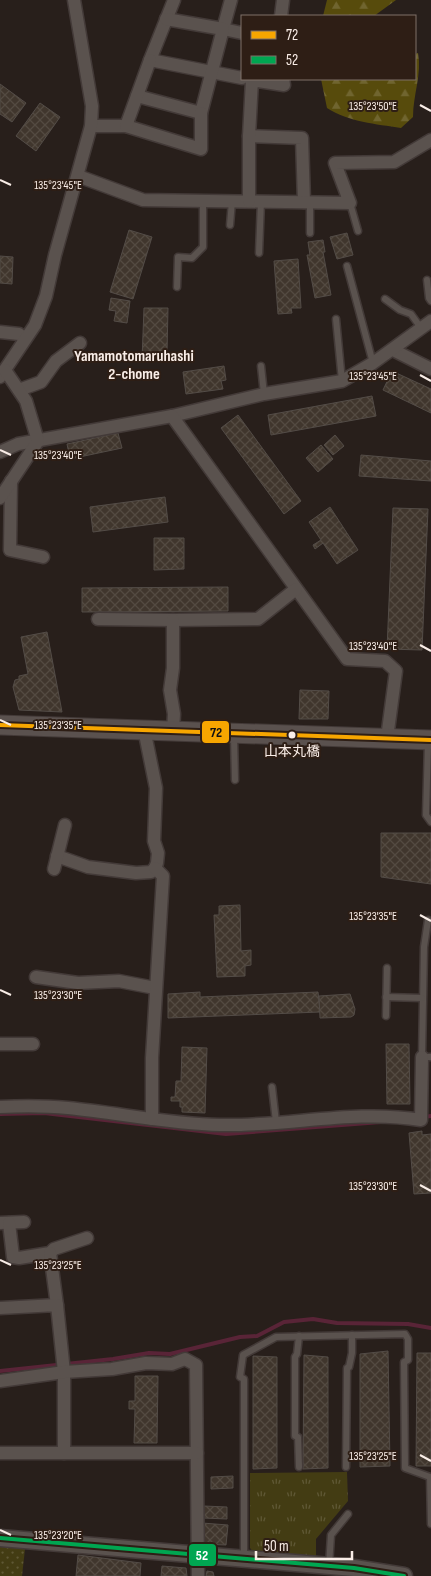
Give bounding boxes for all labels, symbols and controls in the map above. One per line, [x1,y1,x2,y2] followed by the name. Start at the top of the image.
[241,15,416,80] legend
[286,26,298,45] text: 72
[286,51,298,70] text: 52
[349,99,397,114] text: 135°23'50"E
[34,178,82,193] text: 135°23'45"E
[74,347,194,384] district label: Yamamotomaruhashi 2-chome
[349,369,397,384] text: 135°23'45"E
[34,448,82,463] text: 135°23'40"E
[349,639,397,654] text: 135°23'40"E
[34,718,82,733] text: 135°23'35"E
[201,720,230,744] line badge: 72
[210,724,222,741] text: 72
[287,730,297,740] marker: 山本丸橋
[264,743,320,760] place label: 山本丸橋
[349,909,397,924] text: 135°23'35"E
[34,988,82,1003] text: 135°23'30"E
[349,1179,397,1194] text: 135°23'30"E
[34,1258,82,1273] text: 135°23'25"E
[349,1449,397,1464] text: 135°23'25"E
[34,1528,82,1543] text: 135°23'20"E
[256,1528,352,1560] scale bar
[264,1537,289,1556] text: 50 m
[188,1543,217,1567] line badge: 52
[196,1547,208,1564] text: 52

